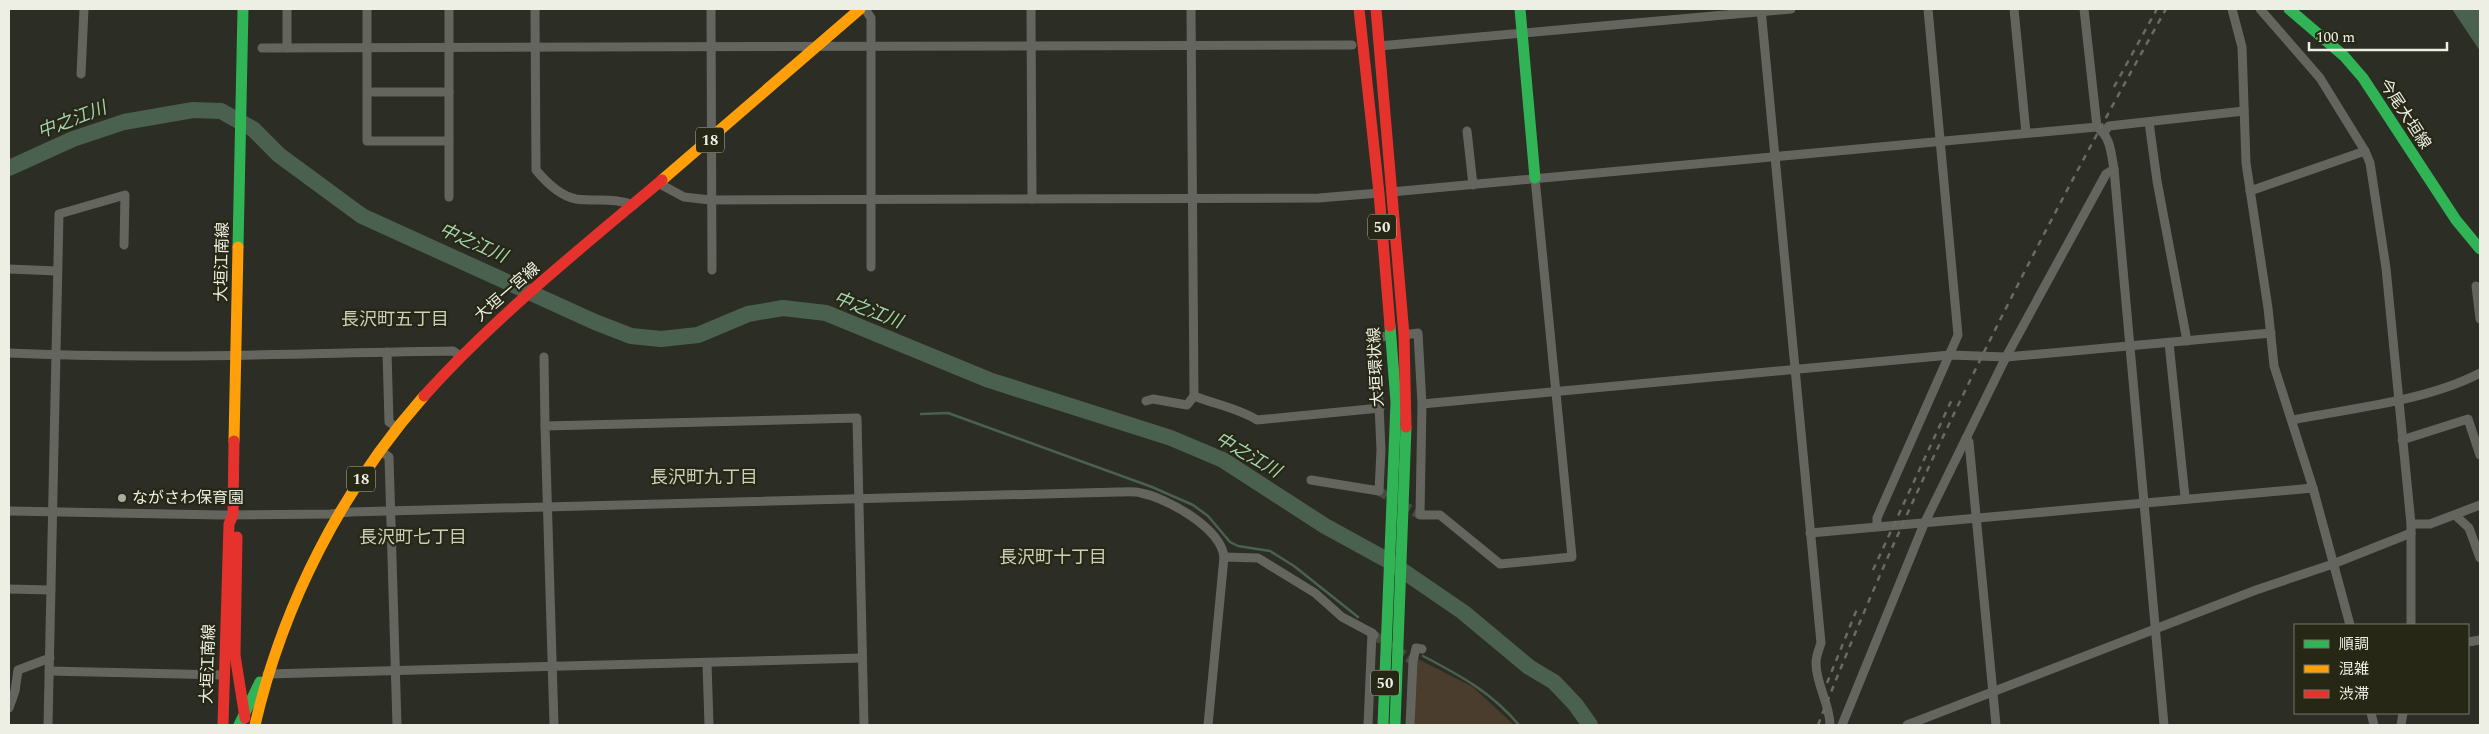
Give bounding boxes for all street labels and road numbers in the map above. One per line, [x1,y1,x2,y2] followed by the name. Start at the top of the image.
[2373,74,2437,154] street label: 今尾大垣線
[696,128,724,152] road number: 18
[1368,214,1396,240] road number: 50
[209,222,235,302] street label: 大垣江南線
[469,257,545,327] street label: 大垣一宮線
[1362,326,1390,408] street label: 大垣環状線
[347,466,375,492] road number: 18
[195,624,221,704] street label: 大垣江南線
[1371,670,1399,696] road number: 50

